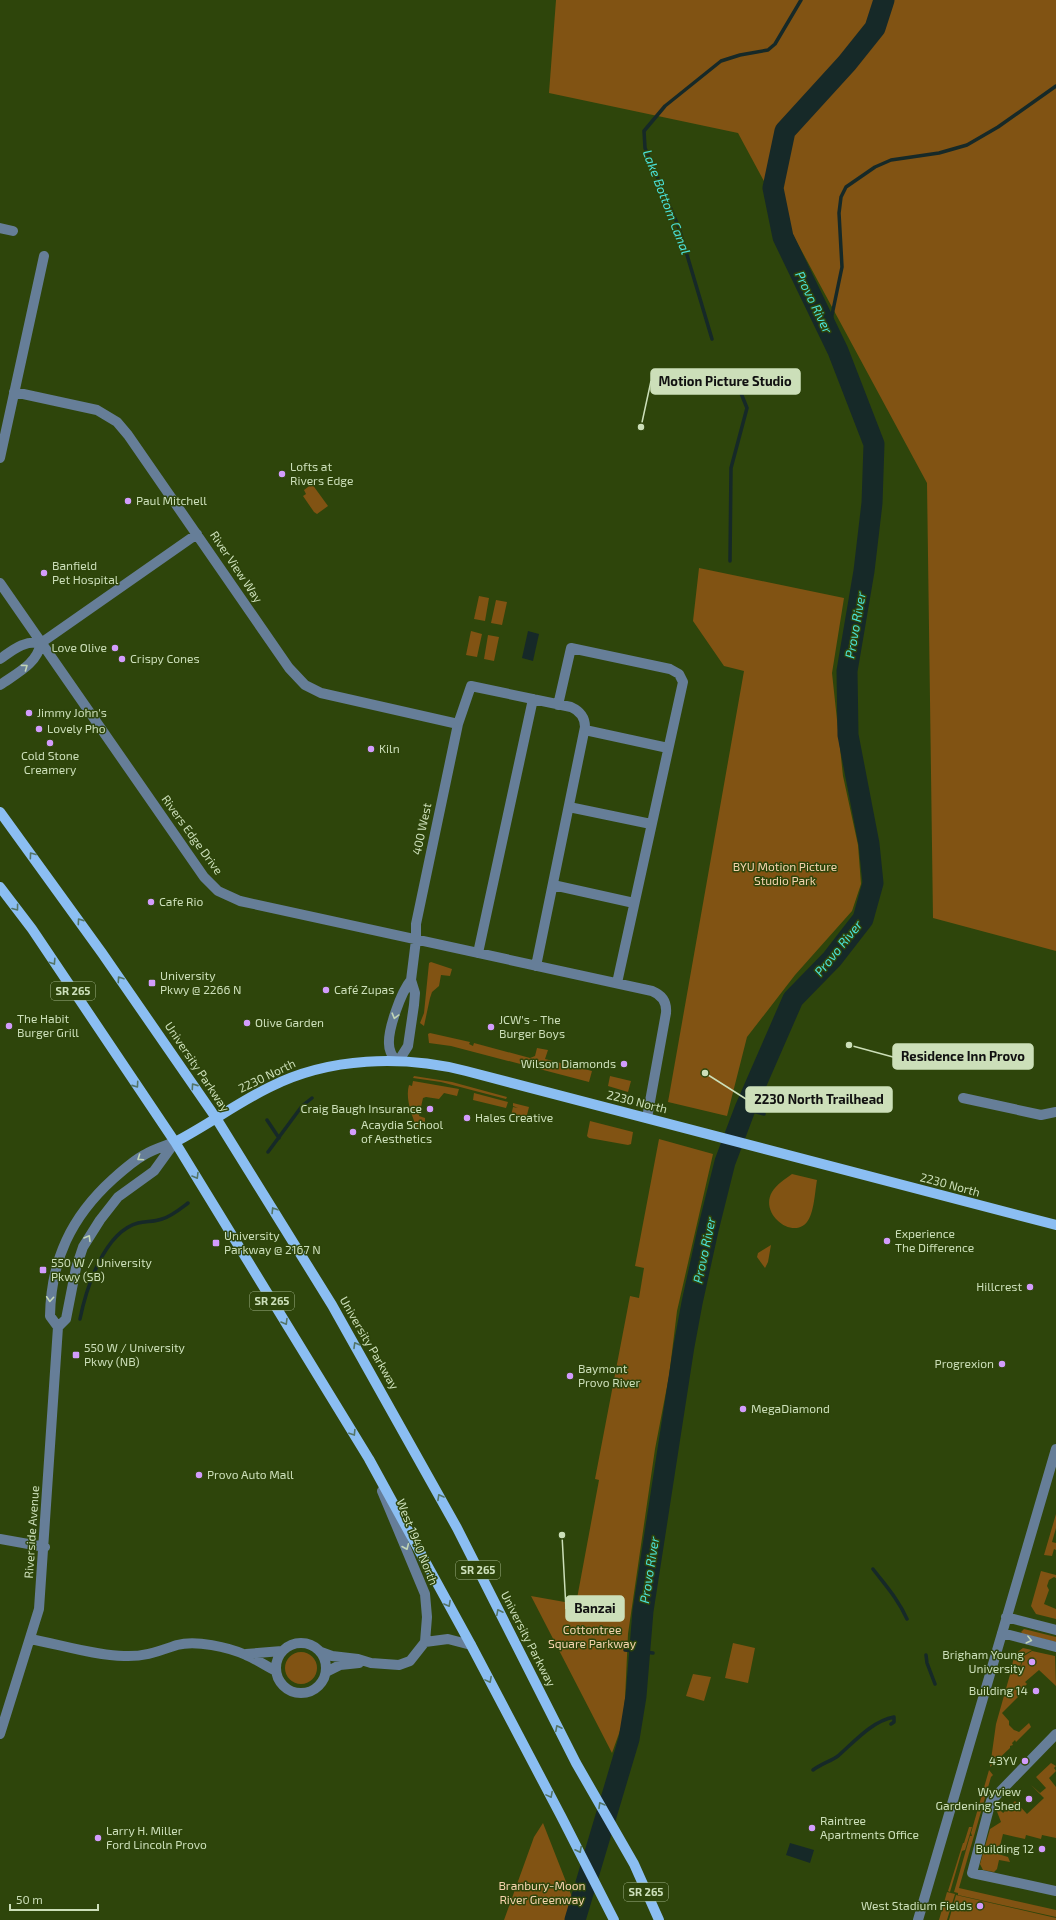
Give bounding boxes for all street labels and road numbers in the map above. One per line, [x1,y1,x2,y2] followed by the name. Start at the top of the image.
[208,528,266,605] street label: River View Way
[159,792,226,877] street label: Rivers Edge Drive
[409,801,433,856] street label: 400 West
[51,982,95,1000] road number: SR 265
[163,1019,233,1115] street label: University Parkway
[236,1055,297,1095] street label: 2230 North
[606,1087,669,1115] street label: 2230 North
[919,1169,982,1199] street label: 2230 North
[250,1292,294,1310] road number: SR 265
[337,1293,403,1392] street label: University Parkway
[21,1485,41,1579] street label: Riverside Avenue
[394,1497,442,1587] street label: West 1940 North
[456,1561,500,1579] road number: SR 265
[499,1588,559,1689] street label: University Parkway
[624,1883,668,1901] road number: SR 265

